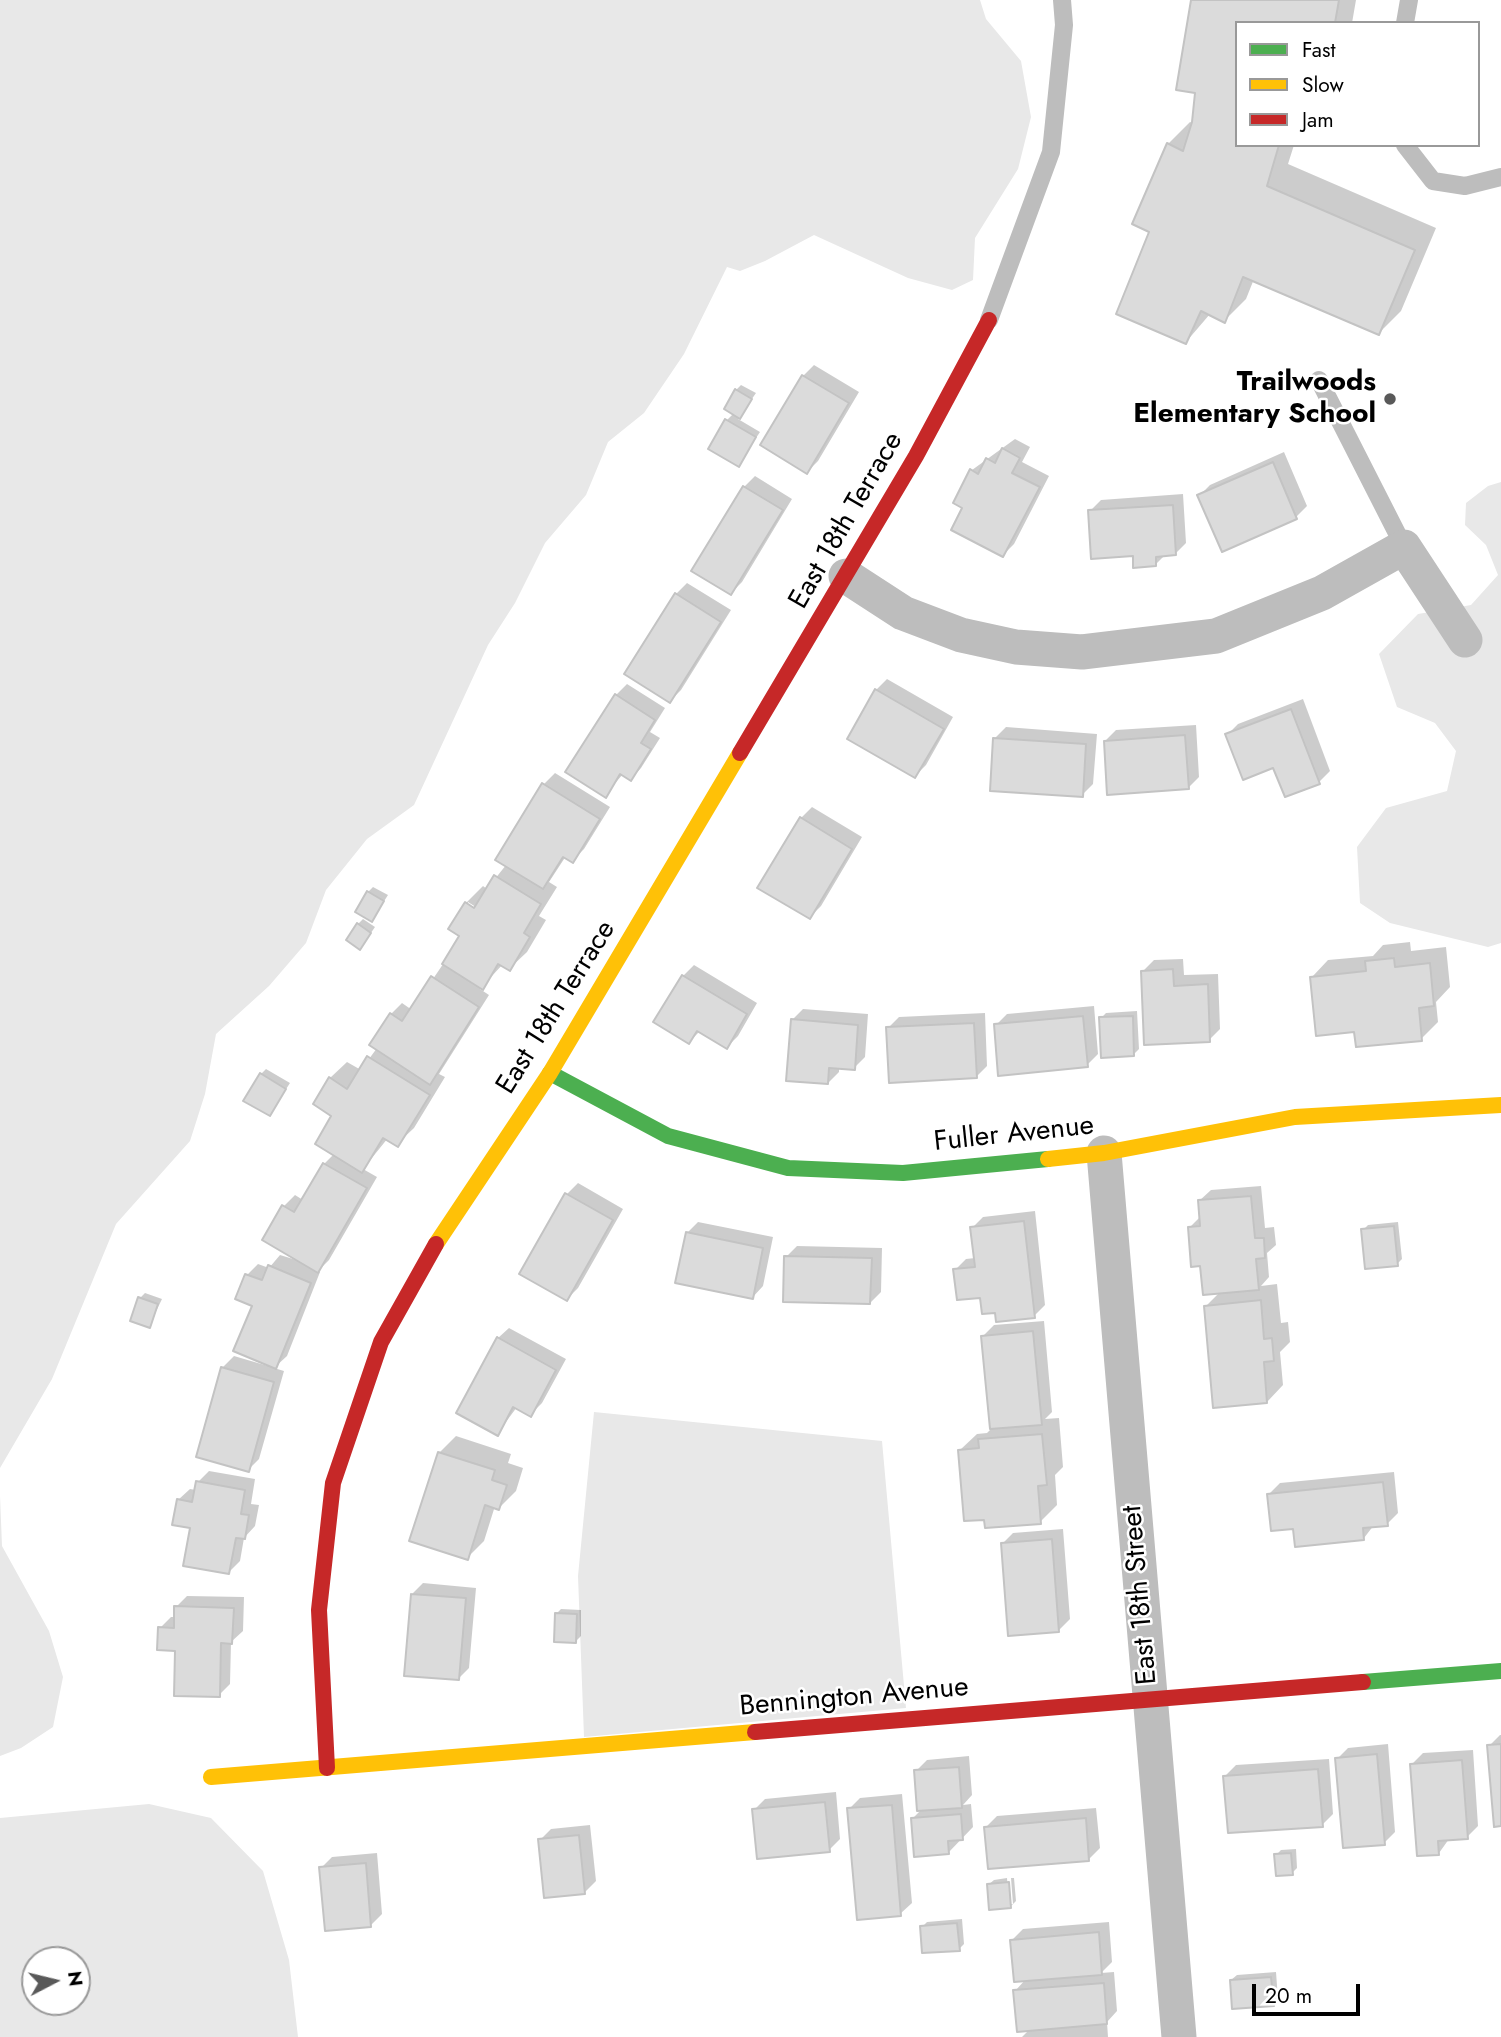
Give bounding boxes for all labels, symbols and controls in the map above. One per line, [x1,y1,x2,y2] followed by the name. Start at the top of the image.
[1235,21,1480,147] legend
[1302,35,1335,65] text: Fast
[1302,70,1344,100] text: Slow
[1302,105,1334,135] text: Jam
[1133,366,1376,432] place label: Trailwoods Elementary School
[1382,391,1398,407] marker: Trailwoods Elementary School
[783,427,911,615] street label: East 18th Terrace
[490,915,624,1101] street label: East 18th Terrace
[932,1110,1096,1160] street label: Fuller Avenue
[1116,1504,1166,1686] street label: East 18th Street
[738,1671,970,1725] street label: Bennington Avenue
[21,1946,91,2016] north arrow
[61,1969,90,1988] text: N
[1256,1970,1364,2014] scale bar
[1265,1981,1312,2011] text: 20 m

